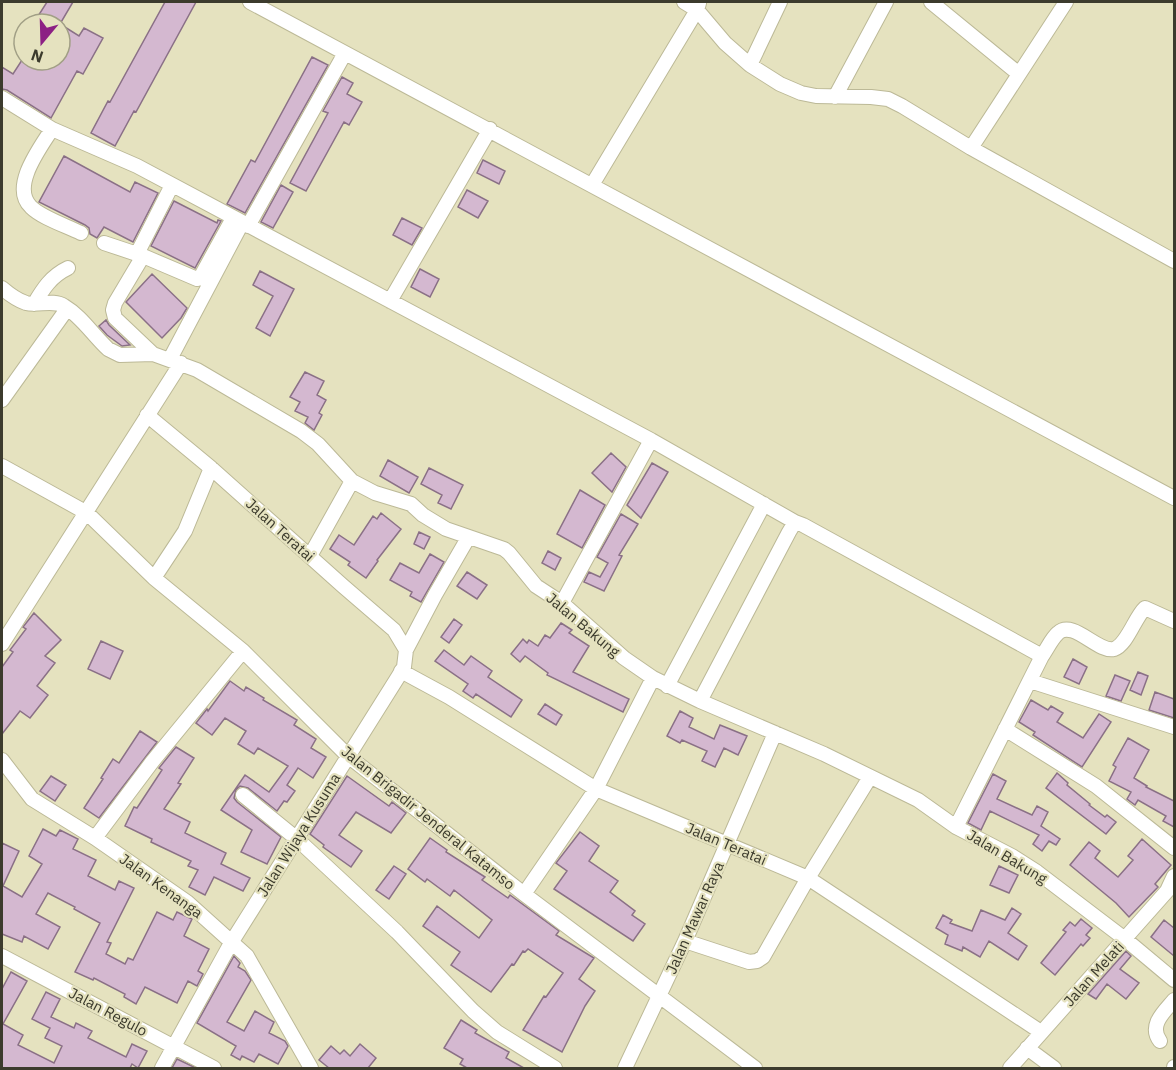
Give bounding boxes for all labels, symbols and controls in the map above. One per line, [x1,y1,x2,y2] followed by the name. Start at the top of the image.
[12,12,72,72] north arrow
[28,45,46,68] text: N
[242,494,319,566] street label: Jalan Teratai
[543,588,624,661] street label: Jalan Bakung
[338,742,519,894] street label: Jalan Brigadir Jenderal Katamso
[253,769,344,900] street label: Jalan Wijaya Kusuma
[683,818,770,869] street label: Jalan Teratai
[964,825,1051,888] street label: Jalan Bakung
[116,849,207,922] street label: Jalan Kenanga
[661,859,728,977] street label: Jalan Mawar Raya
[1059,937,1128,1010] street label: Jalan Melati
[66,983,151,1040] street label: Jalan Regulo

